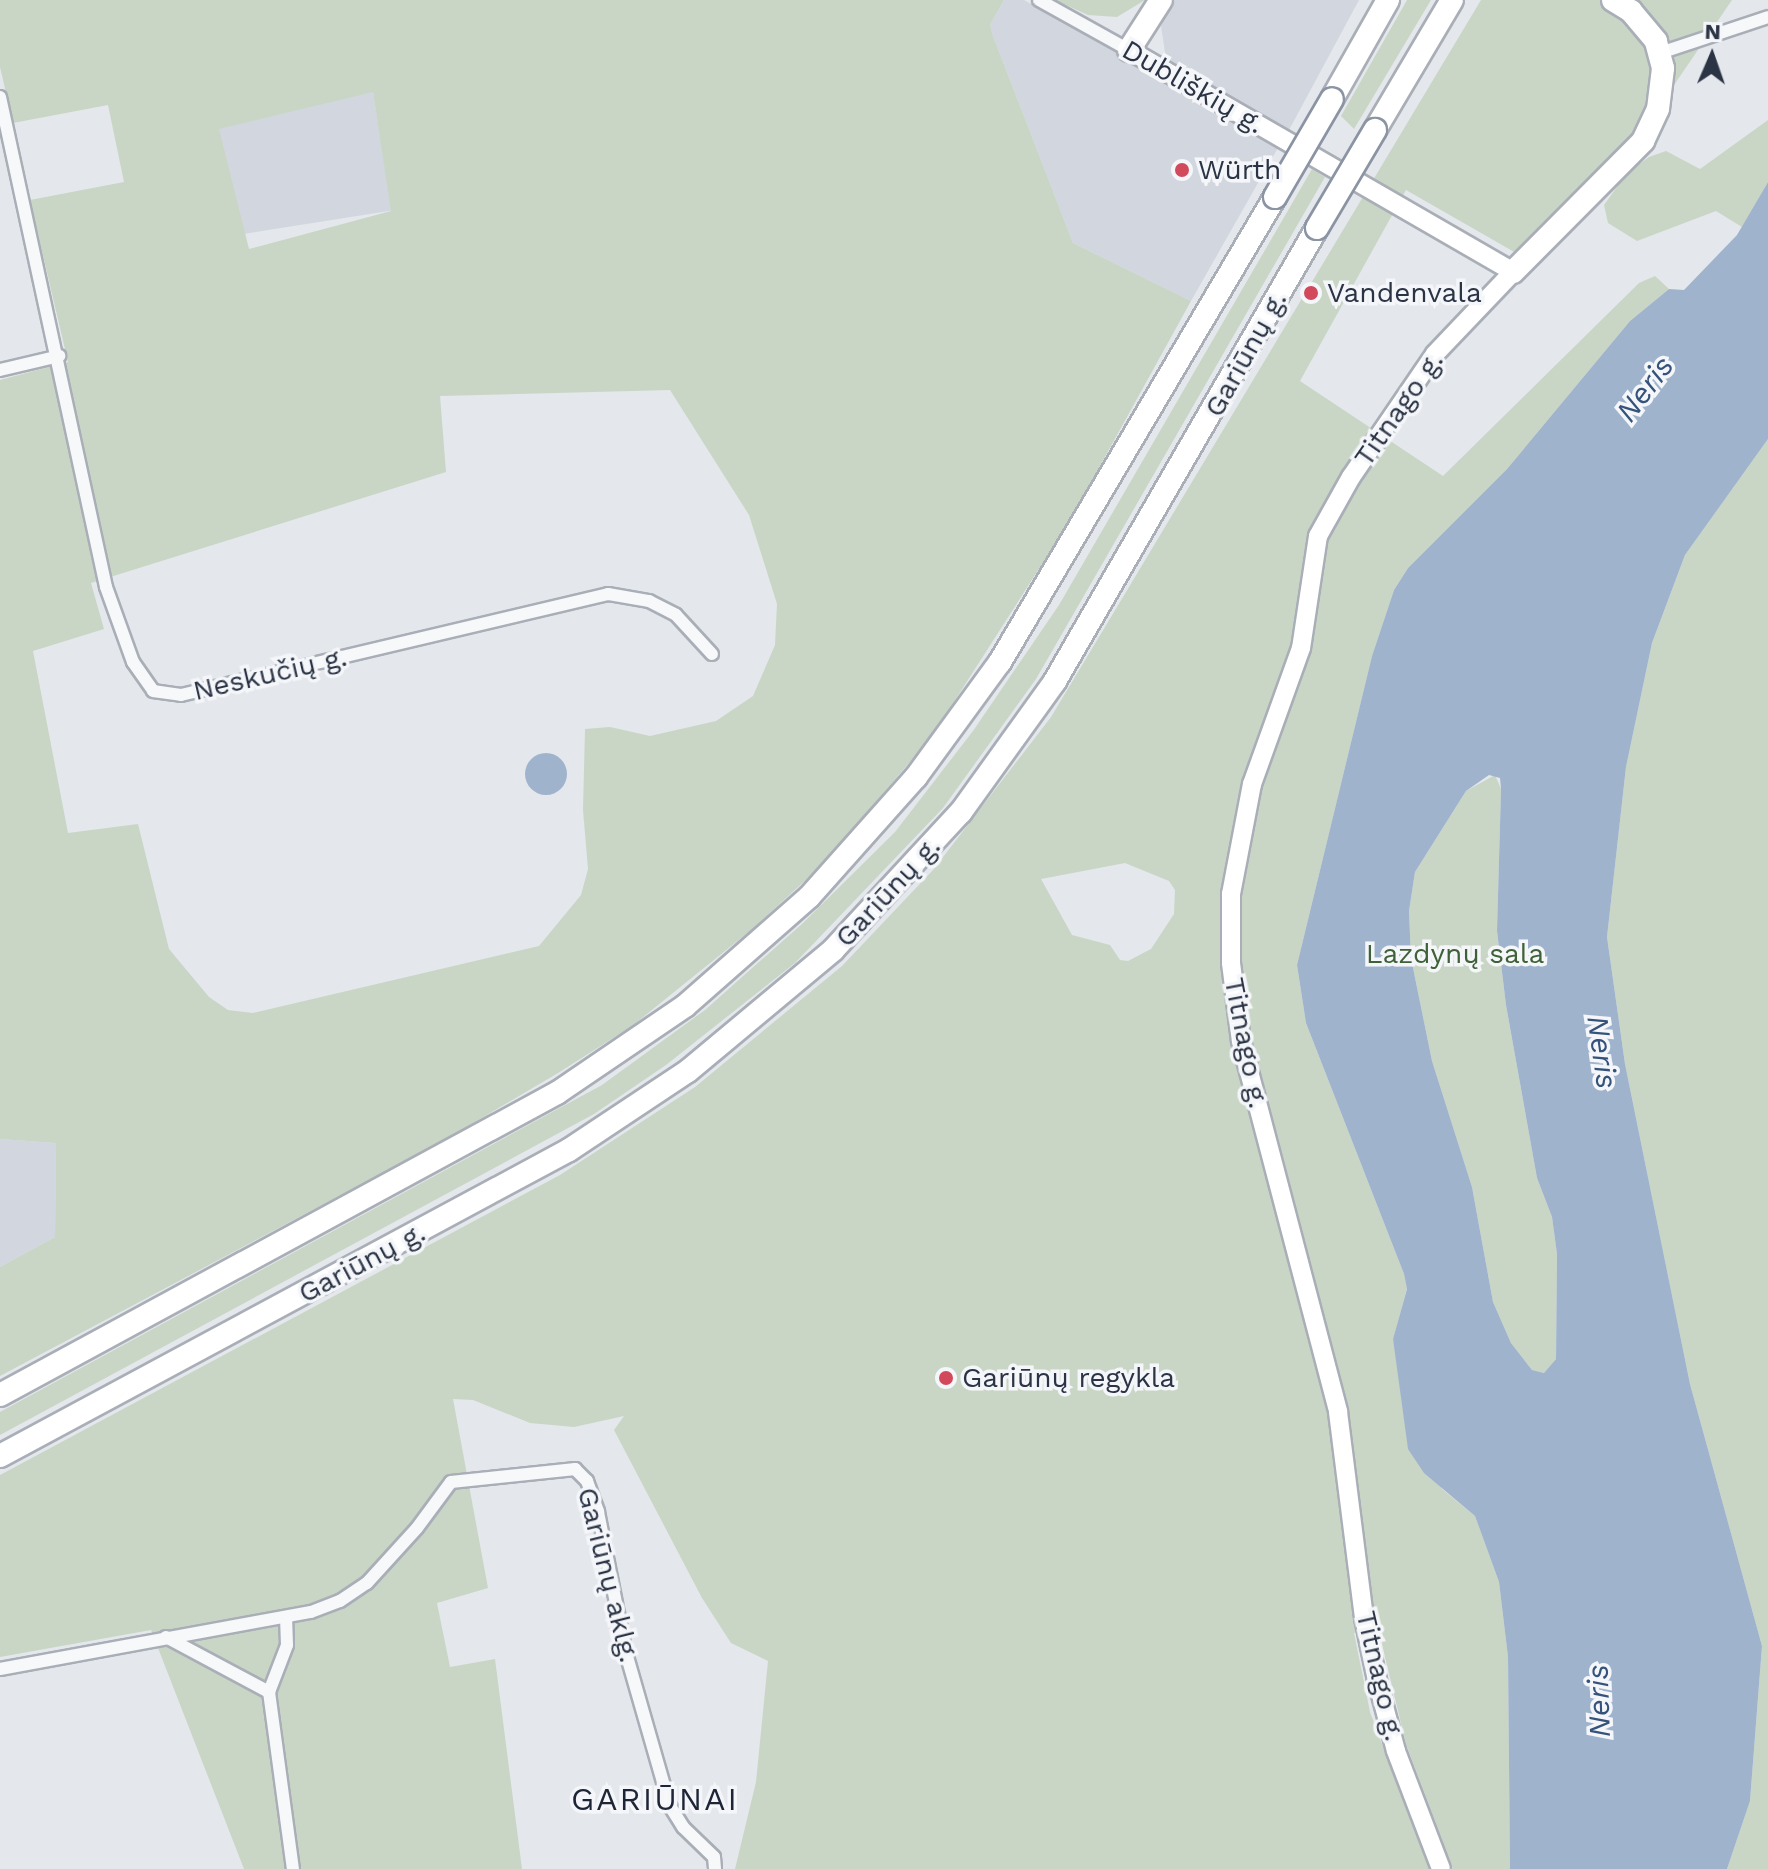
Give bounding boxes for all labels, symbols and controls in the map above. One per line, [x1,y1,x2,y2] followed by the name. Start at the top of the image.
[1672,16,1752,96] north arrow
[1704,19,1721,44] text: N
[1116,33,1270,141] street label: Dubliškių g.
[1198,153,1281,187] place label: Würth
[1173,161,1191,179] marker: Würth
[1327,276,1482,310] place label: Vandenvala
[1302,284,1320,302] marker: Vandenvala
[1198,285,1294,423] street label: Gariūnų g.
[1347,345,1451,473] street label: Titnago g.
[1609,349,1681,429] water label: Neris
[190,640,350,708] street label: Neskučių g.
[828,830,948,954] street label: Gariūnų g.
[1366,937,1544,971] park label: Lazdynų sala
[1217,975,1275,1111] street label: Titnago g.
[1579,1013,1625,1091] water label: Neris
[293,1216,431,1310] street label: Gariūnų g.
[962,1361,1175,1395] place label: Gariūnų regykla
[937,1369,955,1387] marker: Gariūnų regykla
[570,1484,646,1666] street label: Gariūnų aklg.
[1349,1608,1411,1744] street label: Titnago g.
[1580,1664,1618,1738] water label: Neris
[571,1780,739,1818] district label: GARIŪNAI

